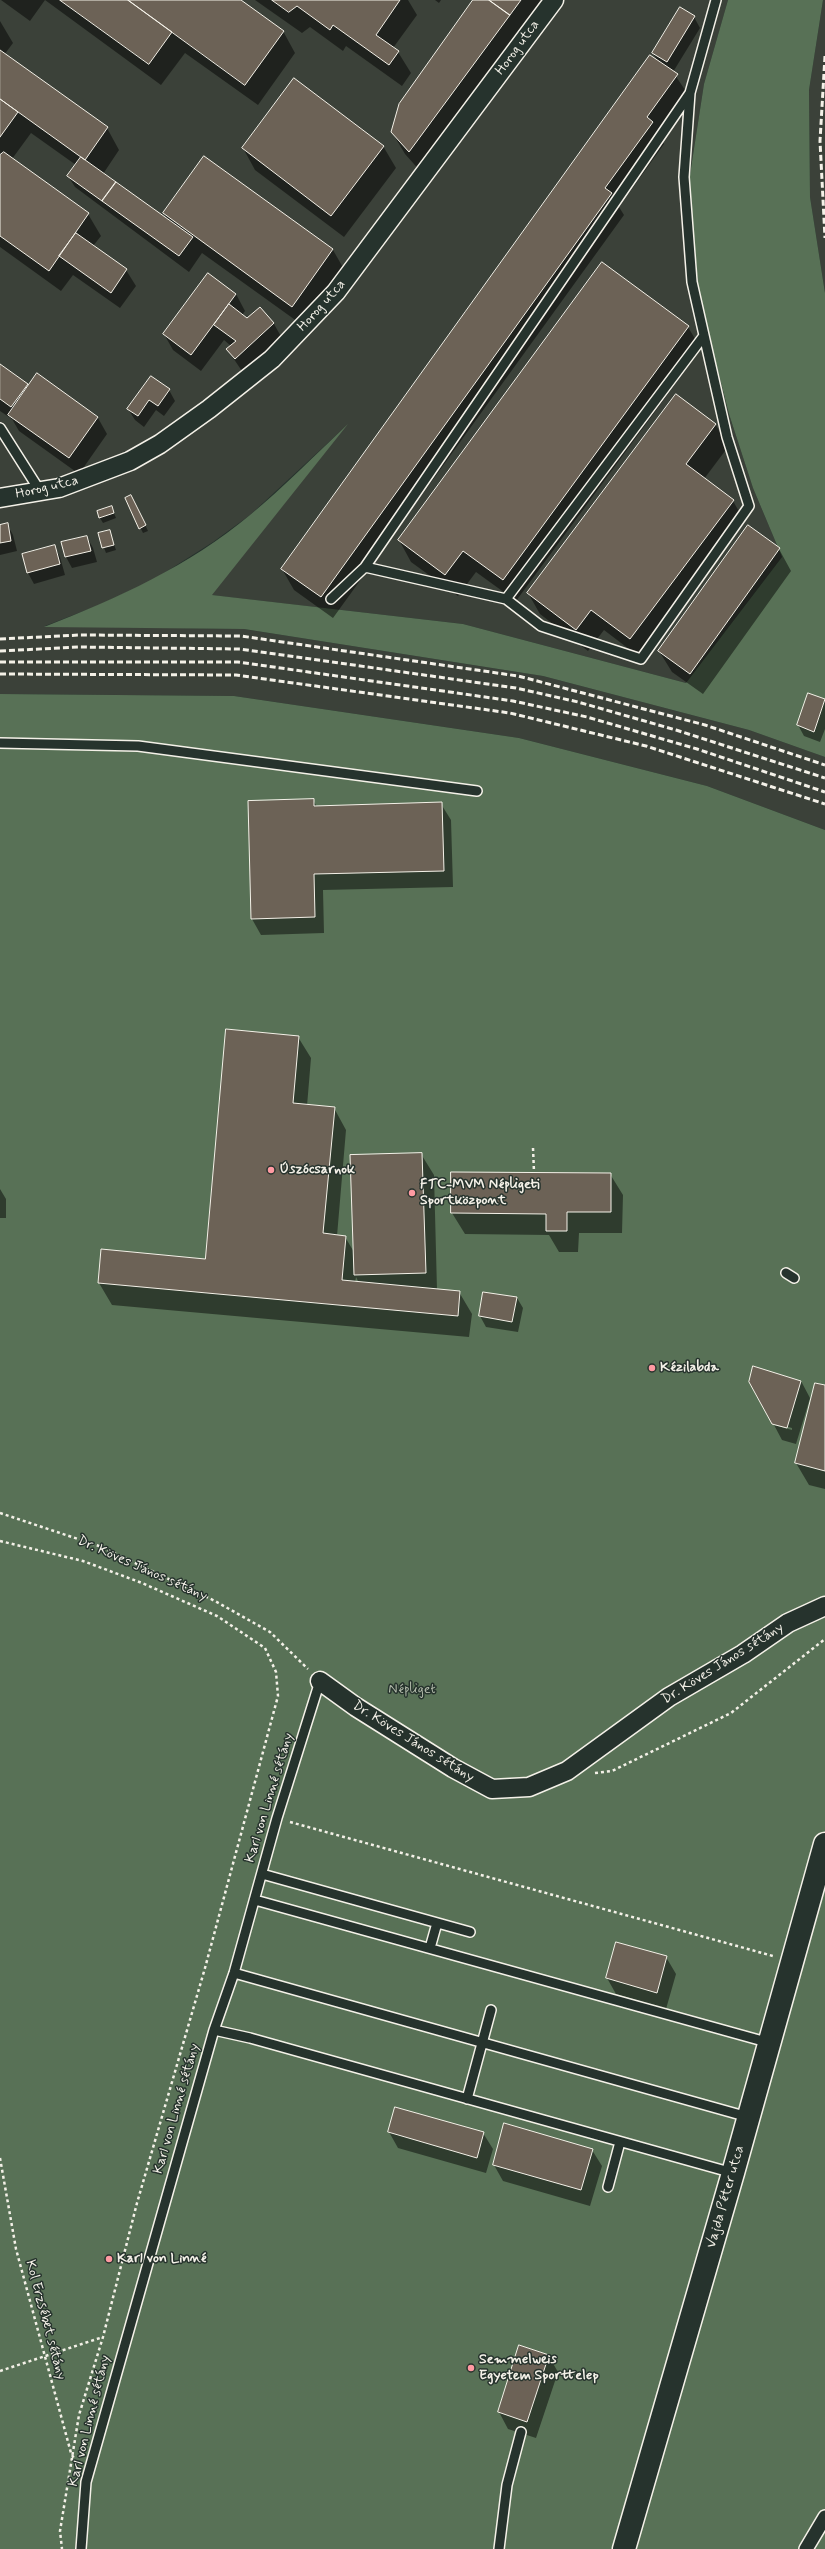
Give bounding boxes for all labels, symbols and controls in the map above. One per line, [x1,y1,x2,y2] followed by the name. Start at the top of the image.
[492,17,544,79] street label: Horog utca
[294,277,350,335] street label: Horog utca
[14,473,80,503] street label: Horog utca
[279,1162,355,1178] place label: Úszócsarnok
[266,1165,276,1175] marker: Úszócsarnok
[420,1177,539,1210] place label: FTC-MVM Népligeti Sportközpont
[407,1188,417,1198] marker: FTC-MVM Népligeti Sportközpont
[660,1360,719,1376] place label: Kézilabda
[647,1363,657,1373] marker: Kézilabda
[74,1533,210,1605] street label: Dr. Köves János sétány
[659,1620,787,1708] street label: Dr. Köves János sétány
[388,1682,436,1698] park label: Népliget
[349,1698,477,1786] street label: Dr. Köves János sétány
[242,1731,298,1865] street label: Karl von Linné sétány
[150,2042,204,2176] street label: Karl von Linné sétány
[703,2144,749,2250] street label: Vajda Péter utca
[117,2251,207,2267] place label: Karl von Linné
[104,2254,114,2264] marker: Karl von Linné
[21,2258,69,2382] street label: Kol Erzsébet sétány
[479,2352,599,2384] place label: Semmelweis Egyetem Sporttelep
[66,2354,114,2488] street label: Karl von Linné sétány
[466,2363,476,2373] marker: Semmelweis Egyetem Sporttelep

